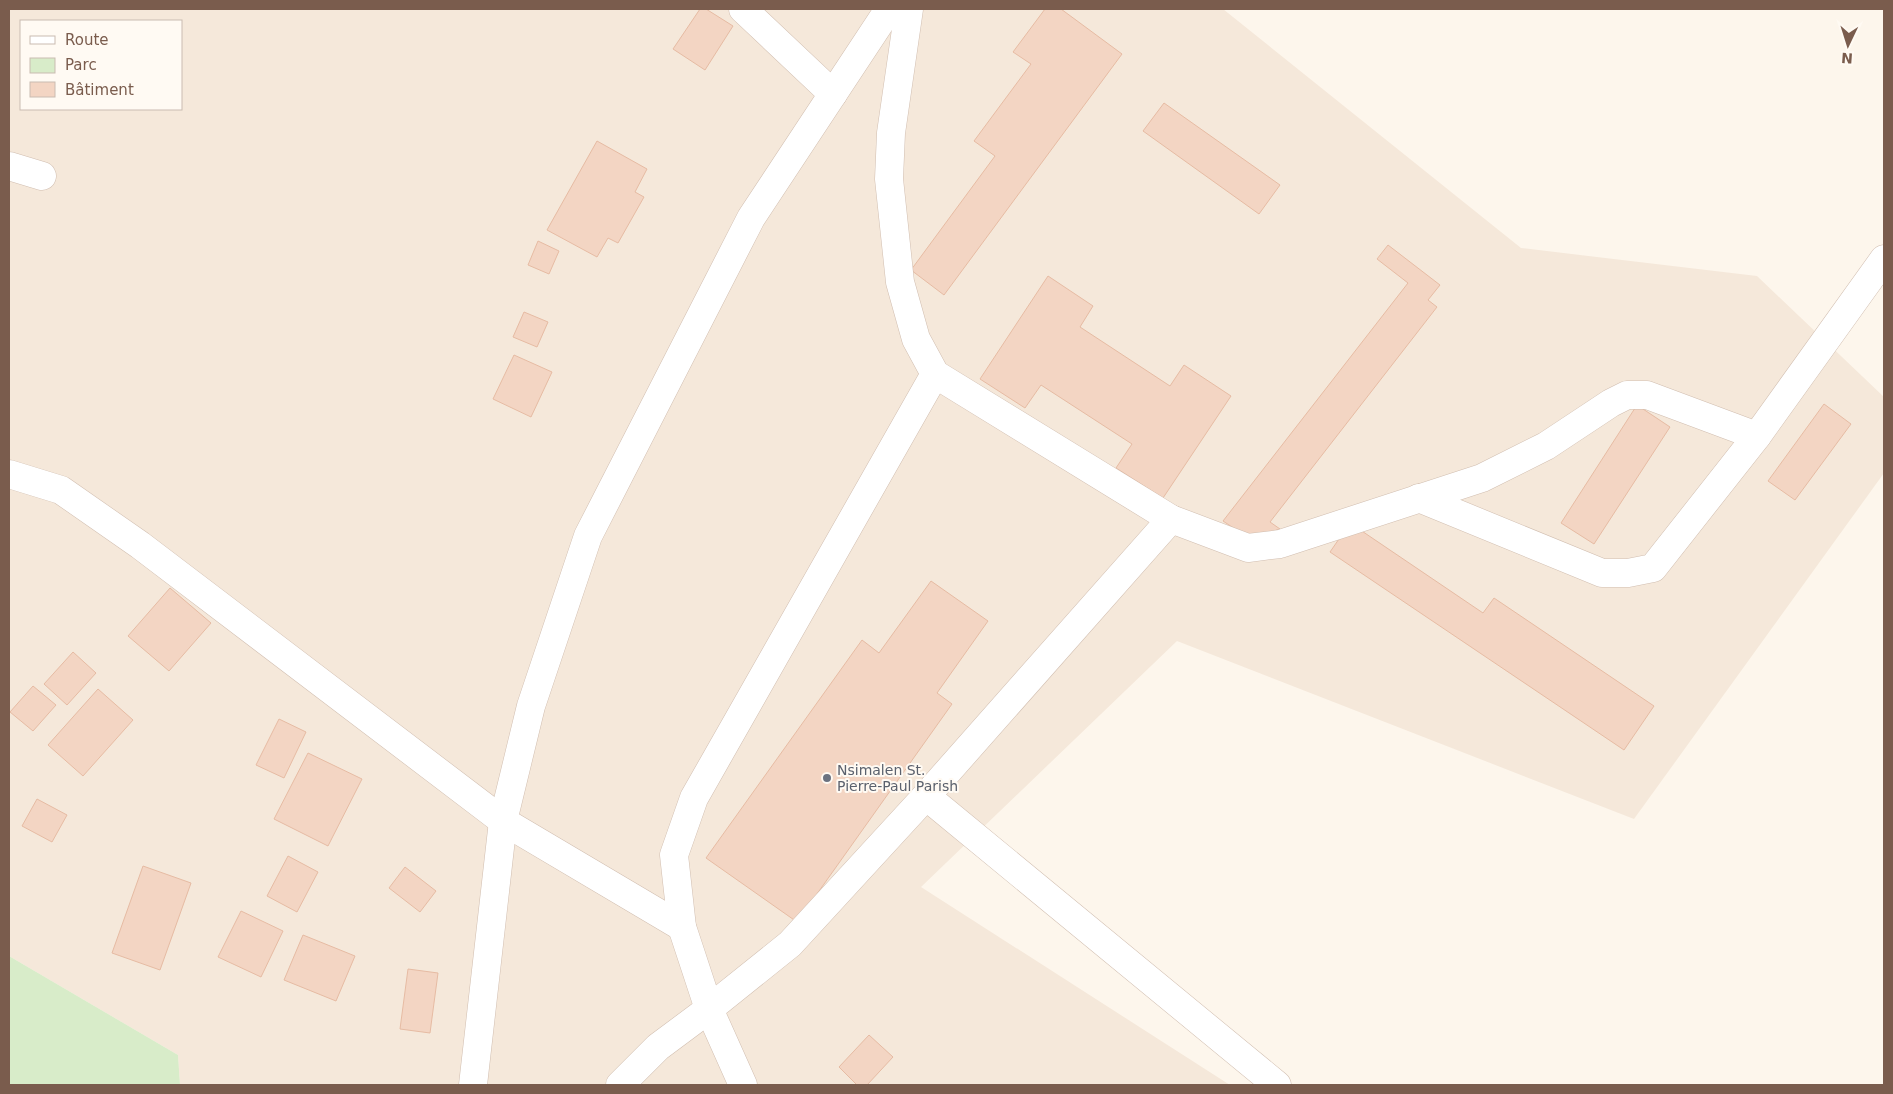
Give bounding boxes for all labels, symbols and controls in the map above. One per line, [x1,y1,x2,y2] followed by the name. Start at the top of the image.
[20,20,182,110] legend
[1823,20,1873,70] north arrow
[65,31,109,49] text: Route
[1841,50,1853,66] text: N
[65,56,97,74] text: Parc
[65,81,134,99] text: Bâtiment
[837,762,958,794] place label: Nsimalen St. Pierre-Paul Parish
[821,772,833,784] marker: Nsimalen St. Pierre-Paul Parish

